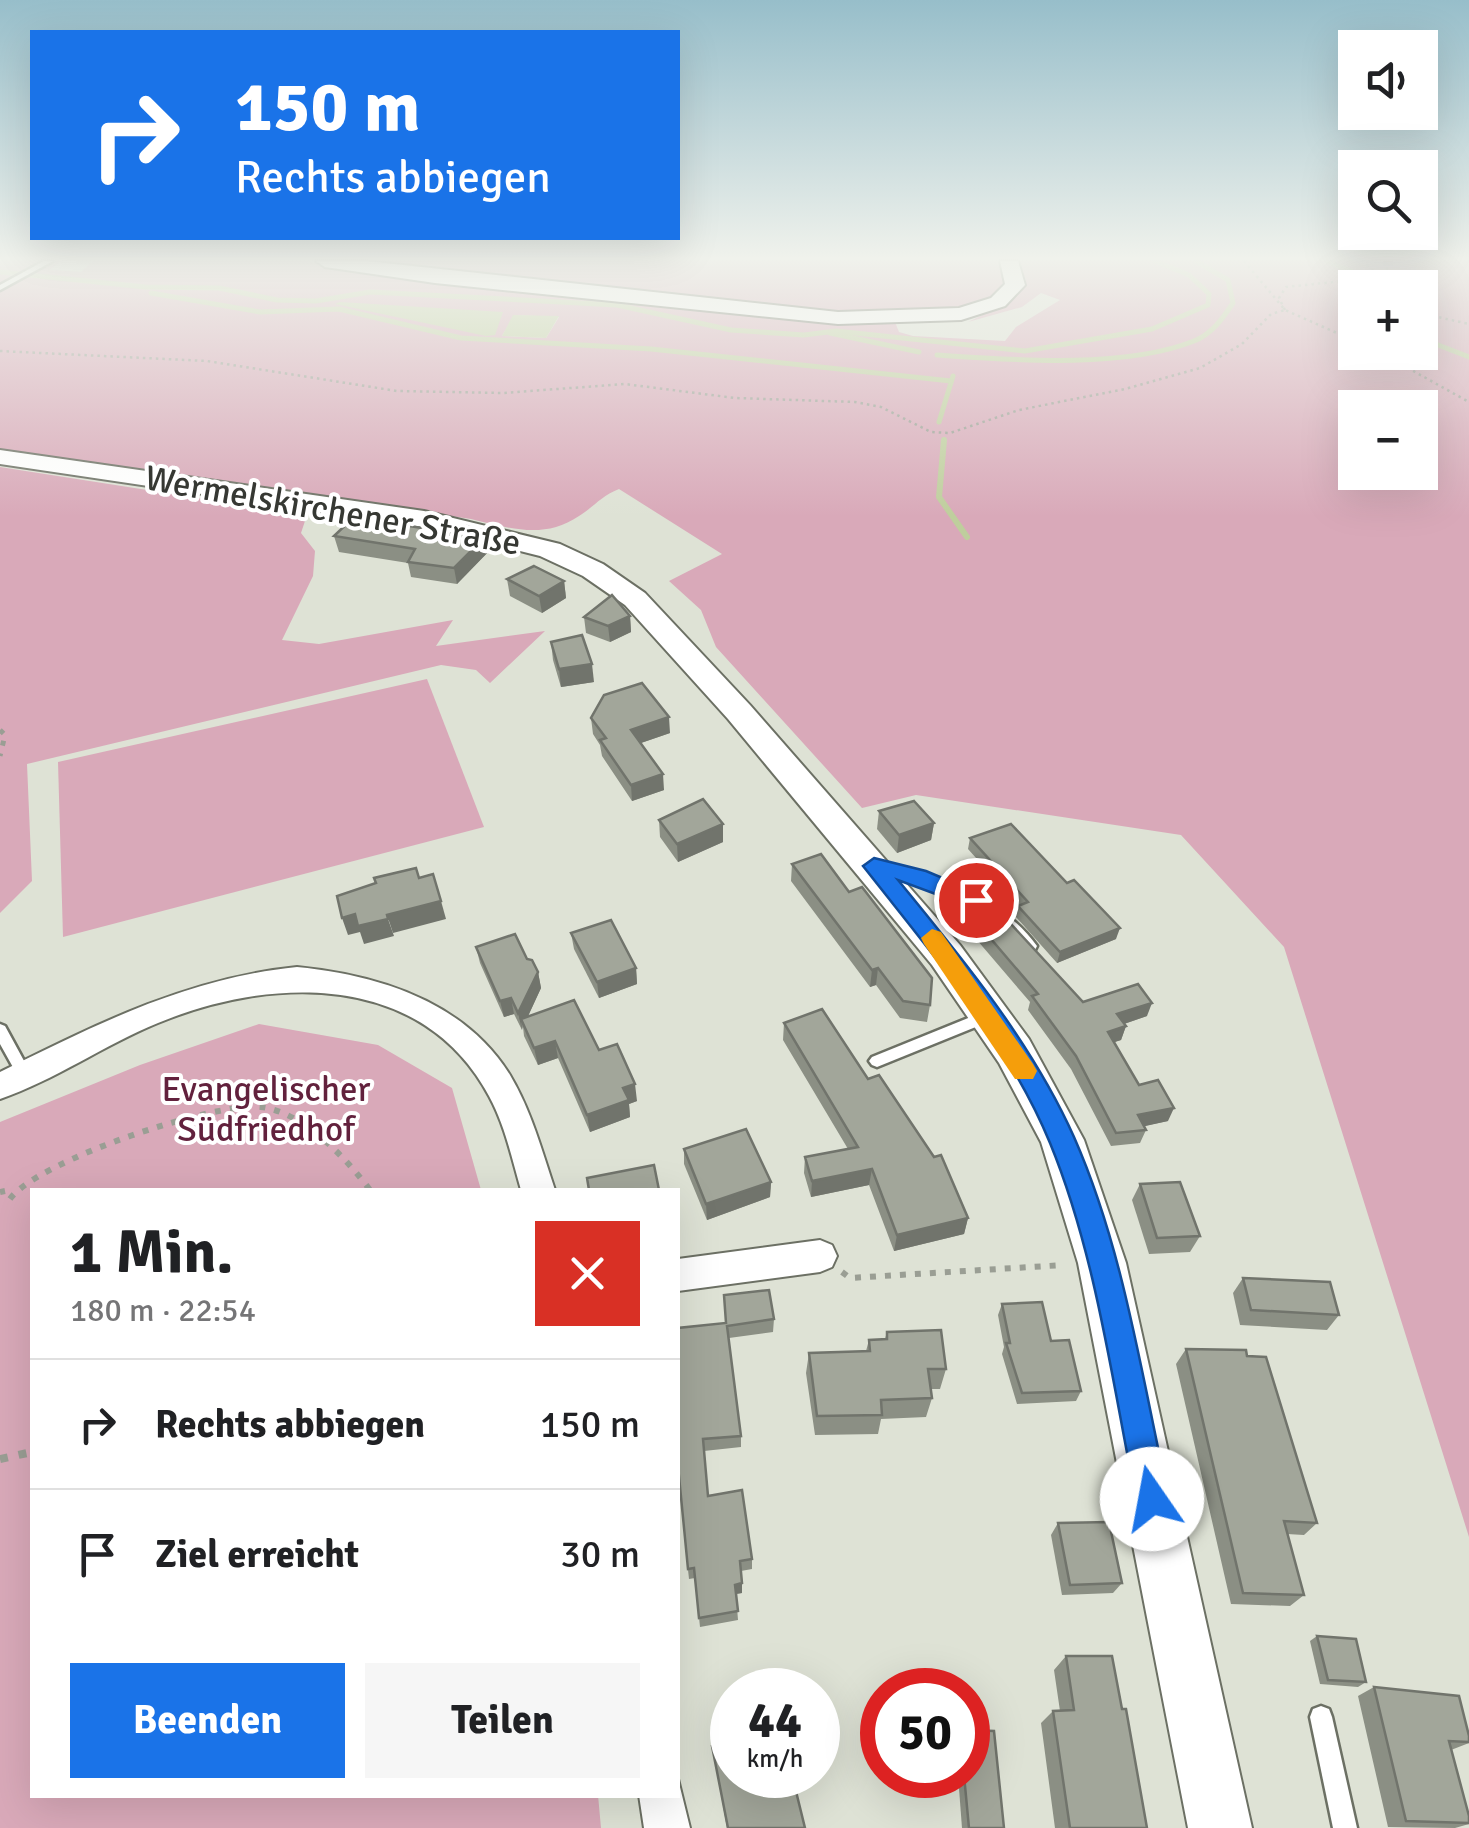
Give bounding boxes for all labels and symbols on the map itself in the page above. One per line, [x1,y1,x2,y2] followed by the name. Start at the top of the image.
[142,456,524,565] street label: Wermelskirchener Straße
[934,858,1019,943] pin
[162,1068,371,1151] park label: Evangelischer Südfriedhof
[1100,1447,1204,1551] position arrow
[860,1668,990,1798] speed limit sign: 50

